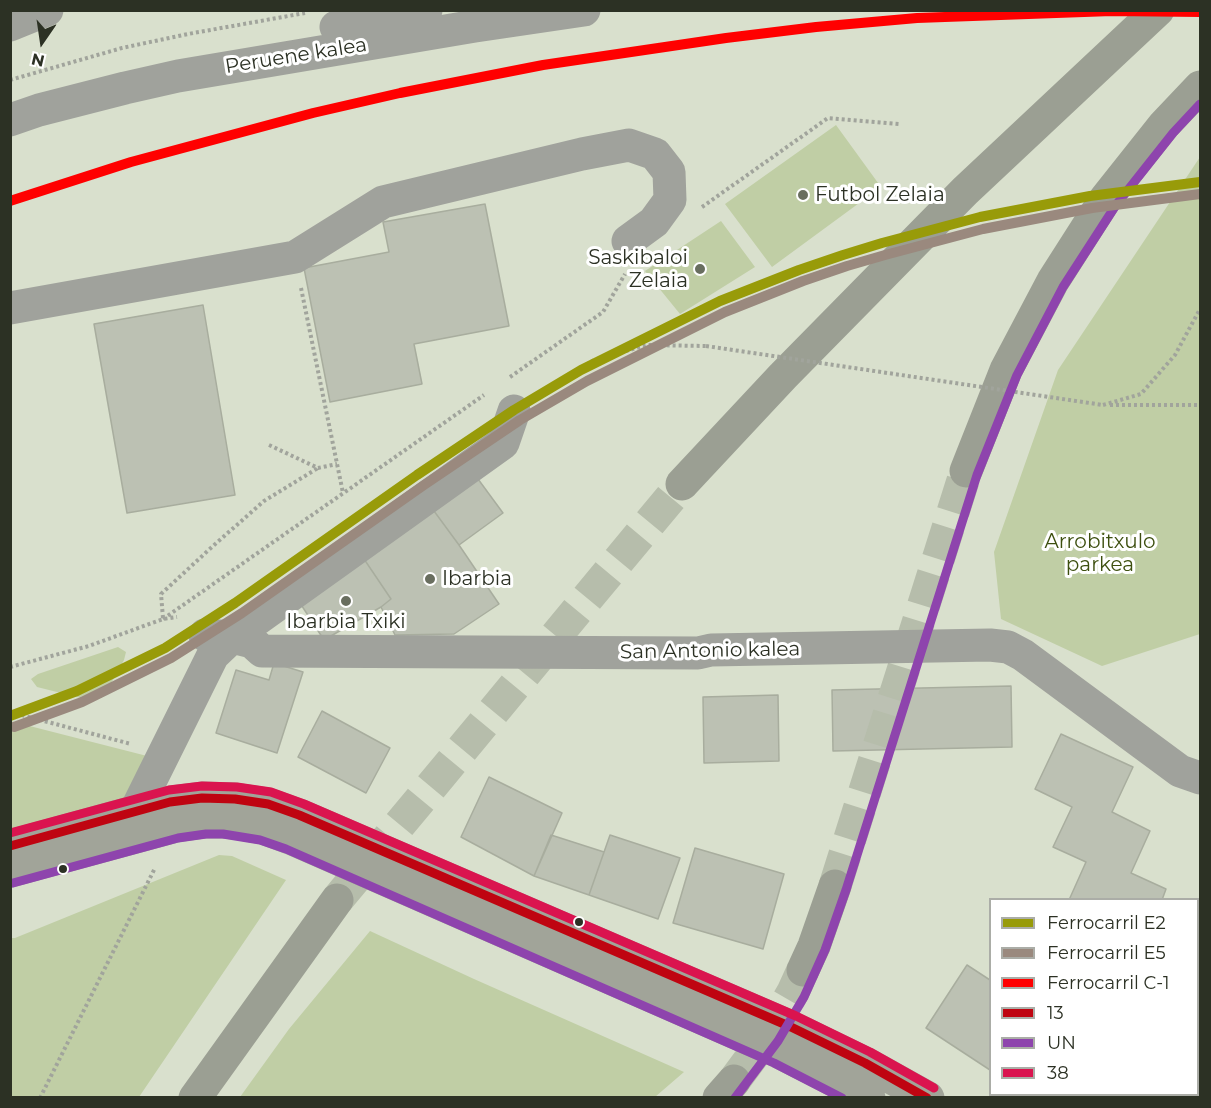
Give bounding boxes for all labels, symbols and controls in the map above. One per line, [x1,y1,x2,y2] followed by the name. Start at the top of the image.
[12,12,72,72] north arrow
[223,33,369,79] street label: Peruene kalea
[29,49,46,71] text: N
[815,183,945,207] place label: Futbol Zelaia
[796,188,810,202] marker: Futbol Zelaia
[588,246,688,293] place label: Saskibaloi Zelaia
[693,262,707,276] marker: Saskibaloi Zelaia
[1044,530,1156,577] park label: Arrobitxulo parkea
[442,567,512,591] place label: Ibarbia
[423,572,437,586] marker: Ibarbia
[339,594,353,608] marker: Ibarbia Txiki
[286,610,406,634] place label: Ibarbia Txiki
[620,637,800,665] street label: San Antonio kalea
[57,863,69,875] unlabelled marker
[989,898,1199,1096] legend
[1047,912,1166,934] text: Ferrocarril E2
[573,916,585,928] unlabelled marker
[1047,942,1166,964] text: Ferrocarril E5
[1047,972,1169,994] text: Ferrocarril C-1
[1047,1002,1064,1024] text: 13
[1047,1032,1076,1054] text: UN
[1047,1062,1069,1084] text: 38

